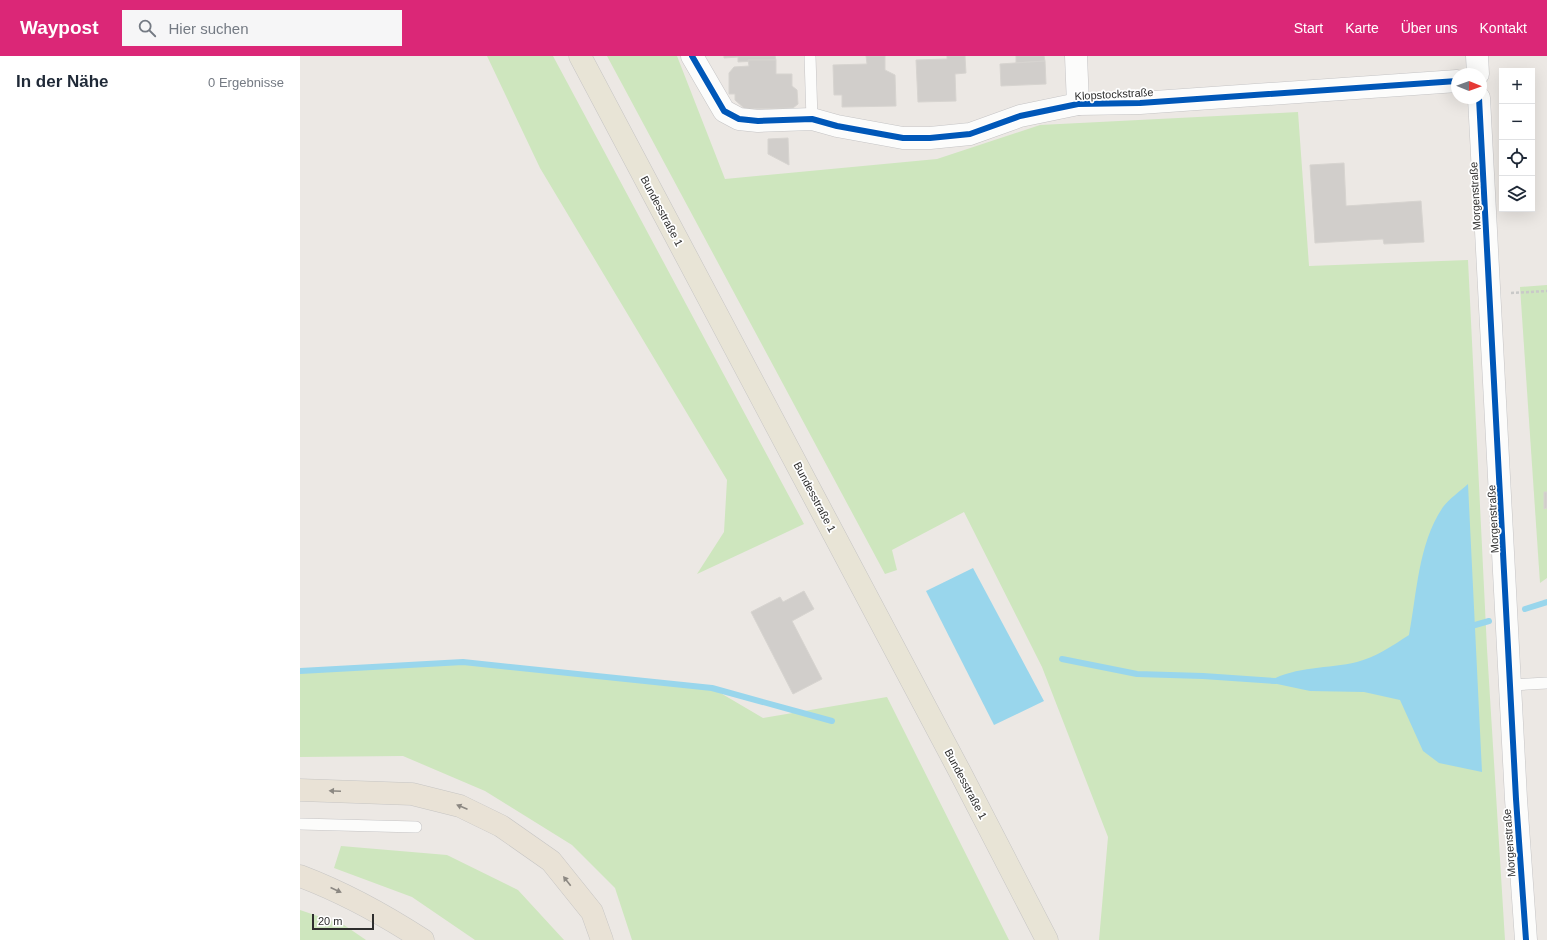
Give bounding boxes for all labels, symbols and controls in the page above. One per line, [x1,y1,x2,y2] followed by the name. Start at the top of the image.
[122,10,402,46] search box
[20,17,98,38] text: Waypost
[136,17,158,39] icon: search
[168,20,249,37] text: Hier suchen
[1294,20,1323,36] text: Start
[1345,20,1379,36] text: Karte
[1401,20,1458,36] text: Über uns
[1480,20,1527,36] text: Kontakt
[1451,68,1487,104] north arrow
[1499,68,1535,212] map controls
[1499,68,1535,104] button: +
[16,72,109,91] text: In der Nähe
[208,75,284,90] text: 0 Ergebnisse
[1074,86,1154,102] street label: Klopstockstraße
[1499,104,1535,140] button: −
[1499,140,1535,176] button: locate
[1467,161,1483,231] street label: Morgenstraße
[638,174,686,248] street label: Bundesstraße 1
[1499,176,1535,212] button: layers
[791,460,839,534] street label: Bundesstraße 1
[1485,484,1501,554] street label: Morgenstraße
[942,747,990,821] street label: Bundesstraße 1
[328,788,341,794] one-way arrow
[456,804,468,810] one-way arrow
[1501,808,1517,878] street label: Morgenstraße
[563,876,572,887] one-way arrow
[331,887,342,893] one-way arrow
[312,912,374,931] scale bar
[318,915,342,927] text: 20 m

